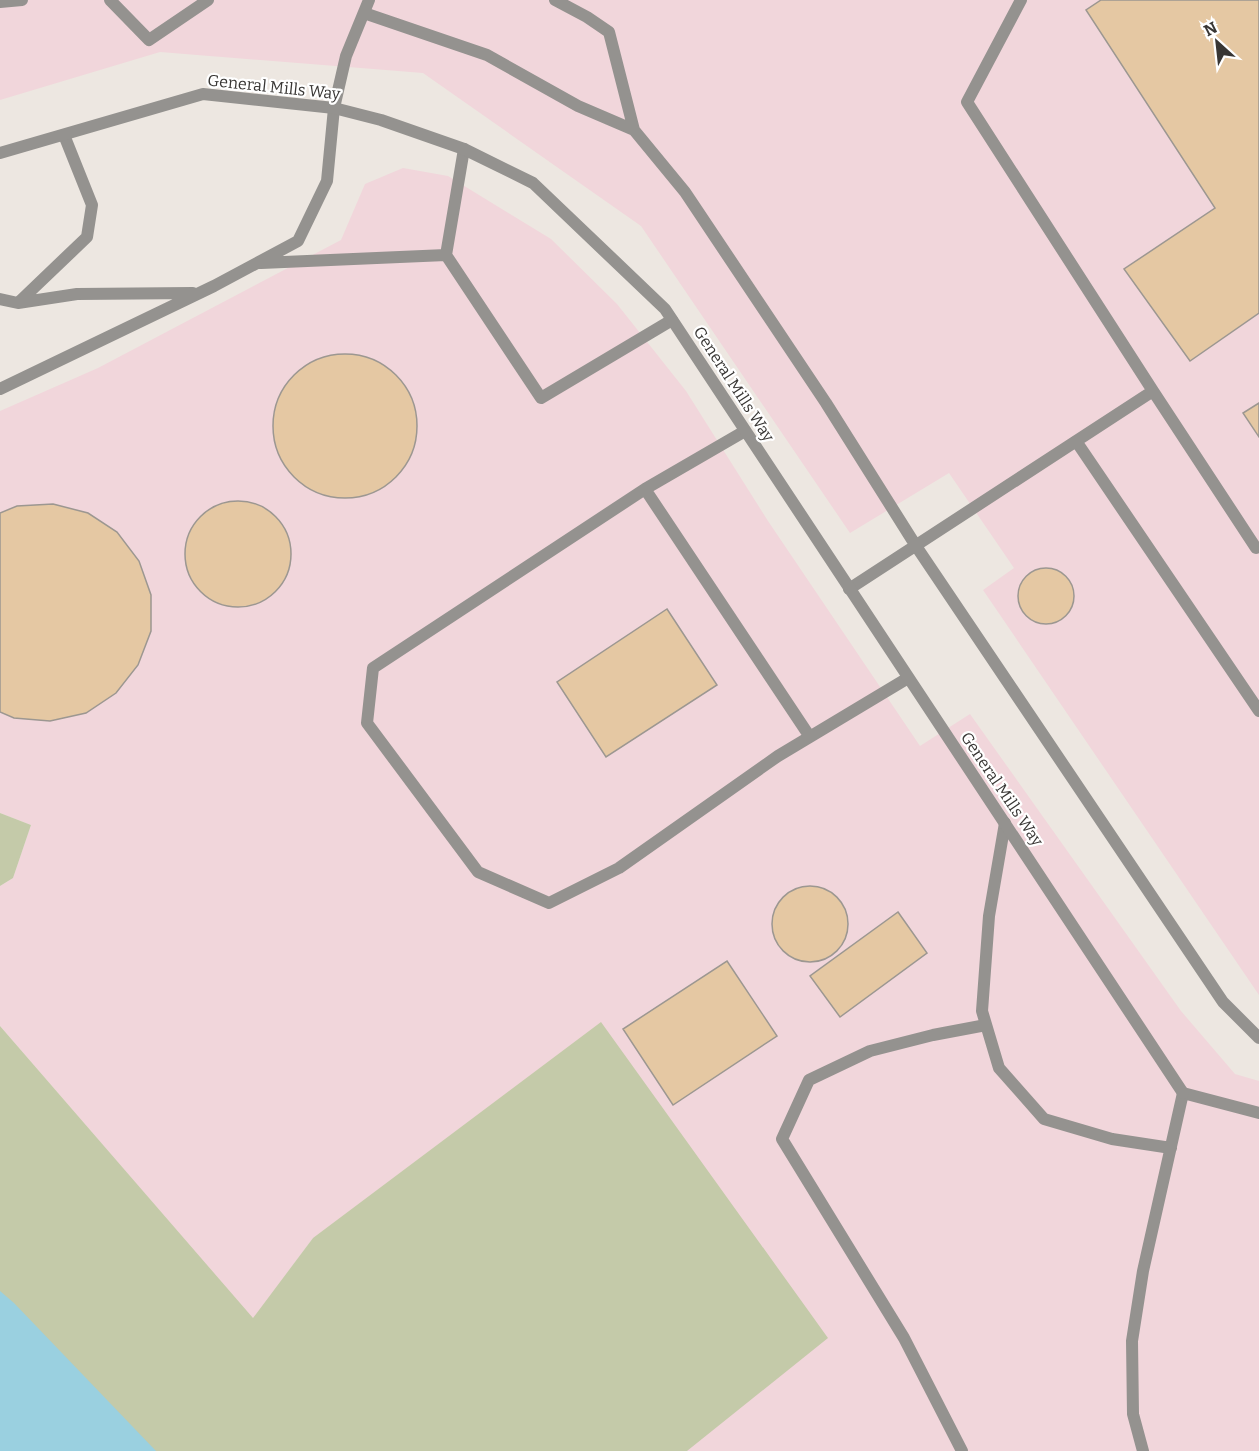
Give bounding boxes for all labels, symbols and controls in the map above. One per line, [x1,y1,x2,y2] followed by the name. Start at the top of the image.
[1187,12,1247,72] north arrow
[1201,18,1220,40] text: N
[207,71,342,103] street label: General Mills Way
[690,323,779,446] street label: General Mills Way
[957,728,1047,850] street label: General Mills Way

